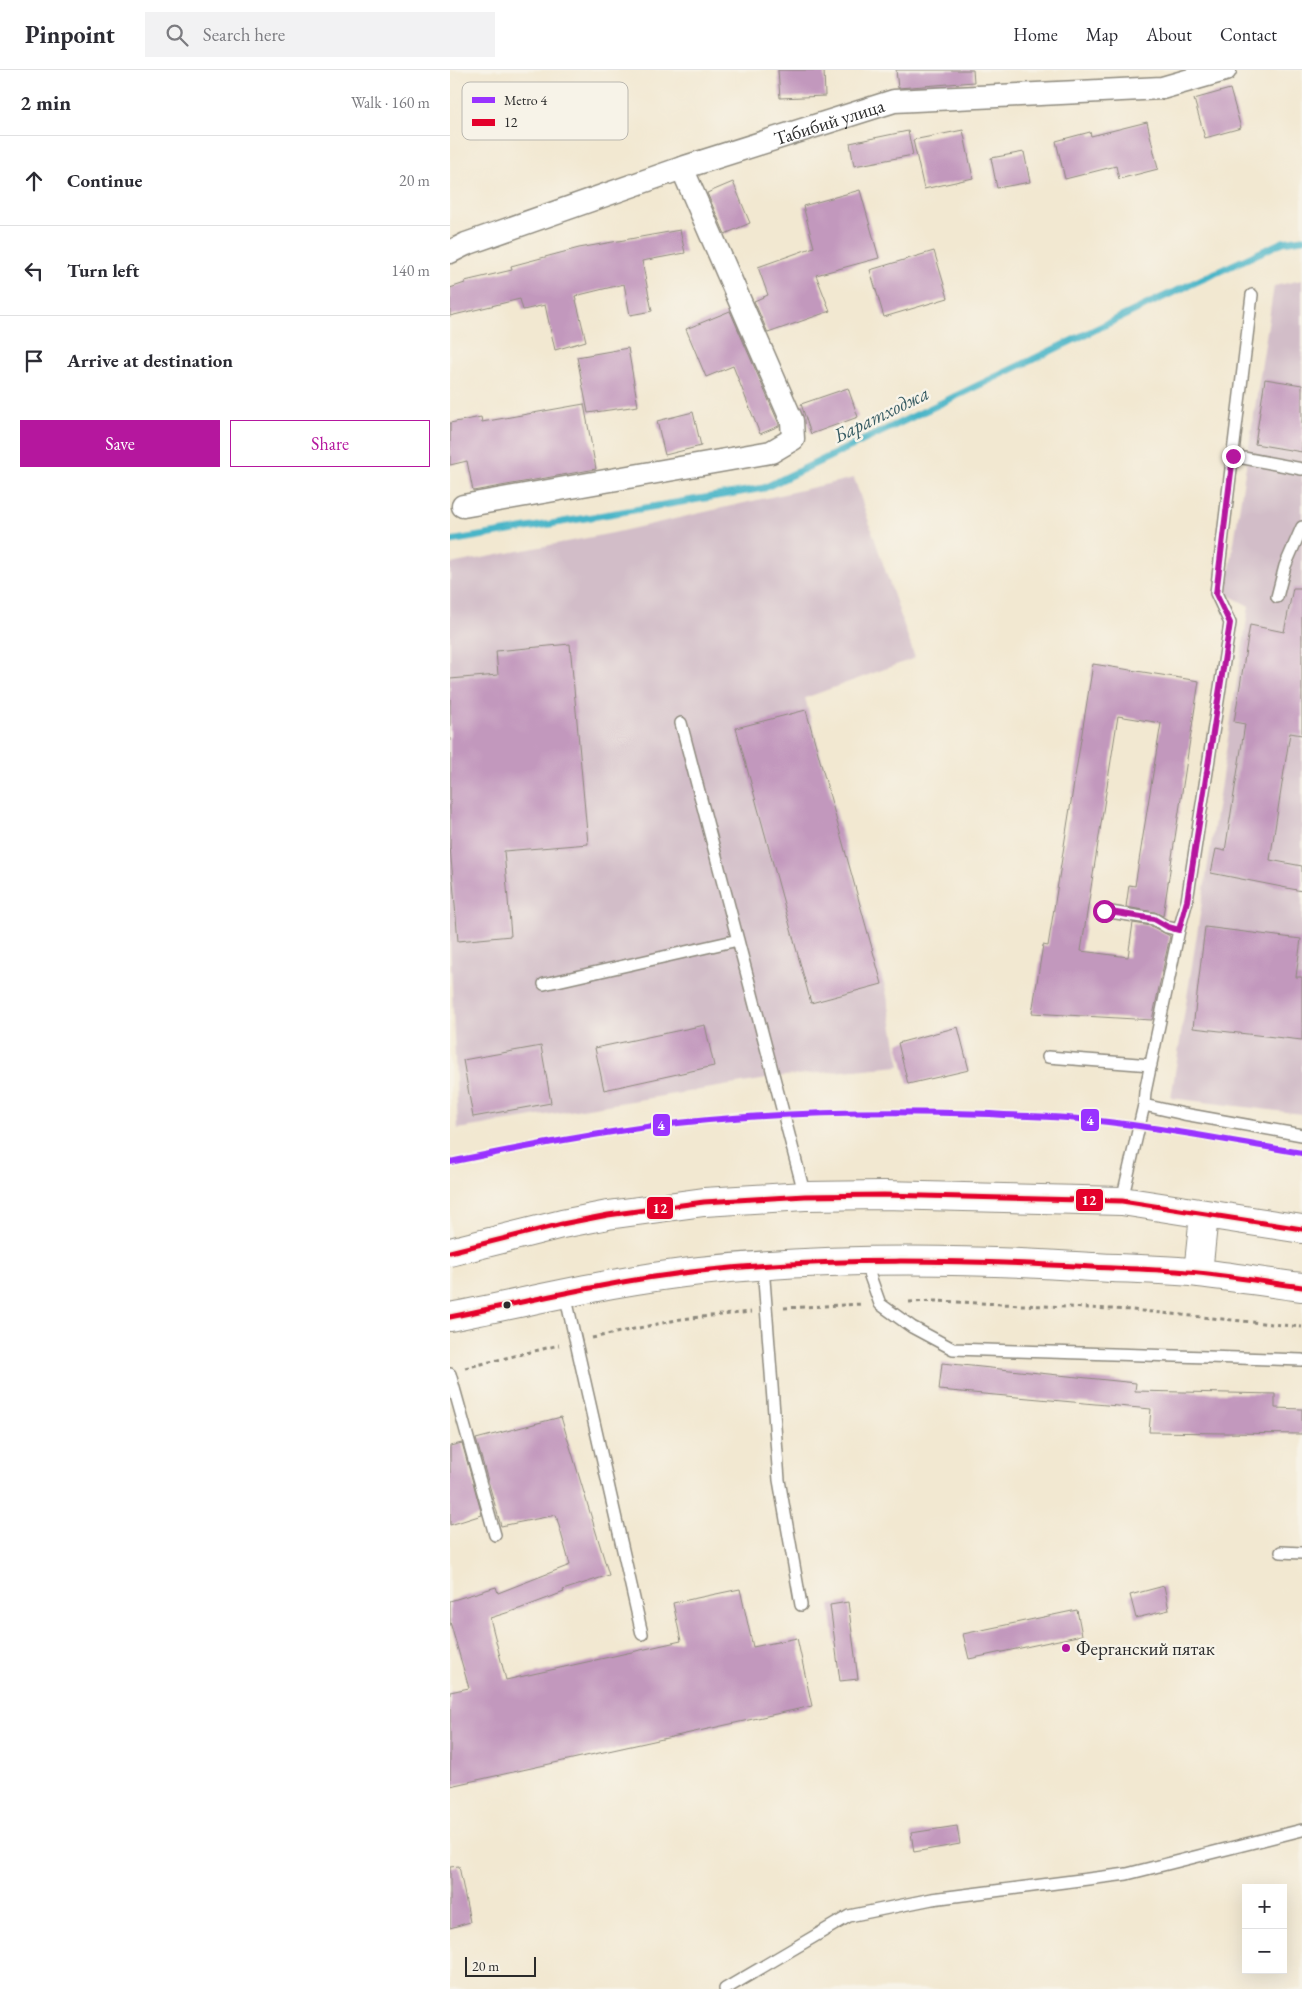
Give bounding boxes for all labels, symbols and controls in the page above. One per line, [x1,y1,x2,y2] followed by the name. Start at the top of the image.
[145,12,495,57] search box
[25,19,115,50] text: Pinpoint
[163,21,191,49] icon: search
[203,22,285,47] text: Search here
[1013,23,1058,46] text: Home
[1086,23,1118,46] text: Map
[1146,23,1192,46] text: About
[1220,23,1277,46] text: Contact
[462,82,628,140] legend
[20,89,71,116] text: 2 min
[504,91,548,109] text: Metro 4
[351,92,430,113] text: Walk · 160 m
[771,93,888,151] street label: Табибий улица
[504,113,518,131] text: 12
[20,167,48,195] icon: ahead
[67,168,142,193] text: Continue
[399,170,430,191] text: 20 m
[20,257,48,285] icon: left
[67,258,139,283] text: Turn left
[391,260,430,281] text: 140 m
[20,347,48,375] icon: arrive
[67,348,233,373] text: Arrive at destination
[828,380,933,449] water label: Баратходжа
[20,420,220,467] button: Save
[230,420,430,467] button: Share
[1222,445,1245,468] route end
[1093,900,1116,923] route start
[1080,1108,1100,1132] line badge: 4
[1086,1111,1094,1129] text: 4
[652,1113,671,1137] line badge: 4
[657,1116,665,1134] text: 4
[1075,1188,1104,1212] line badge: 12
[1082,1191,1097,1209] text: 12
[646,1196,674,1220] line badge: 12
[653,1199,668,1217] text: 12
[502,1300,512,1310] unlabelled marker
[1076,1636,1215,1661] place label: Ферганский пятак
[1060,1642,1072,1654] marker: Ферганский пятак
[1242,1884,1287,1974] map controls
[1242,1884,1287,1929] button: +
[1242,1929,1287,1974] button: −
[465,1954,536,1977] scale bar
[472,1957,499,1975] text: 20 m

